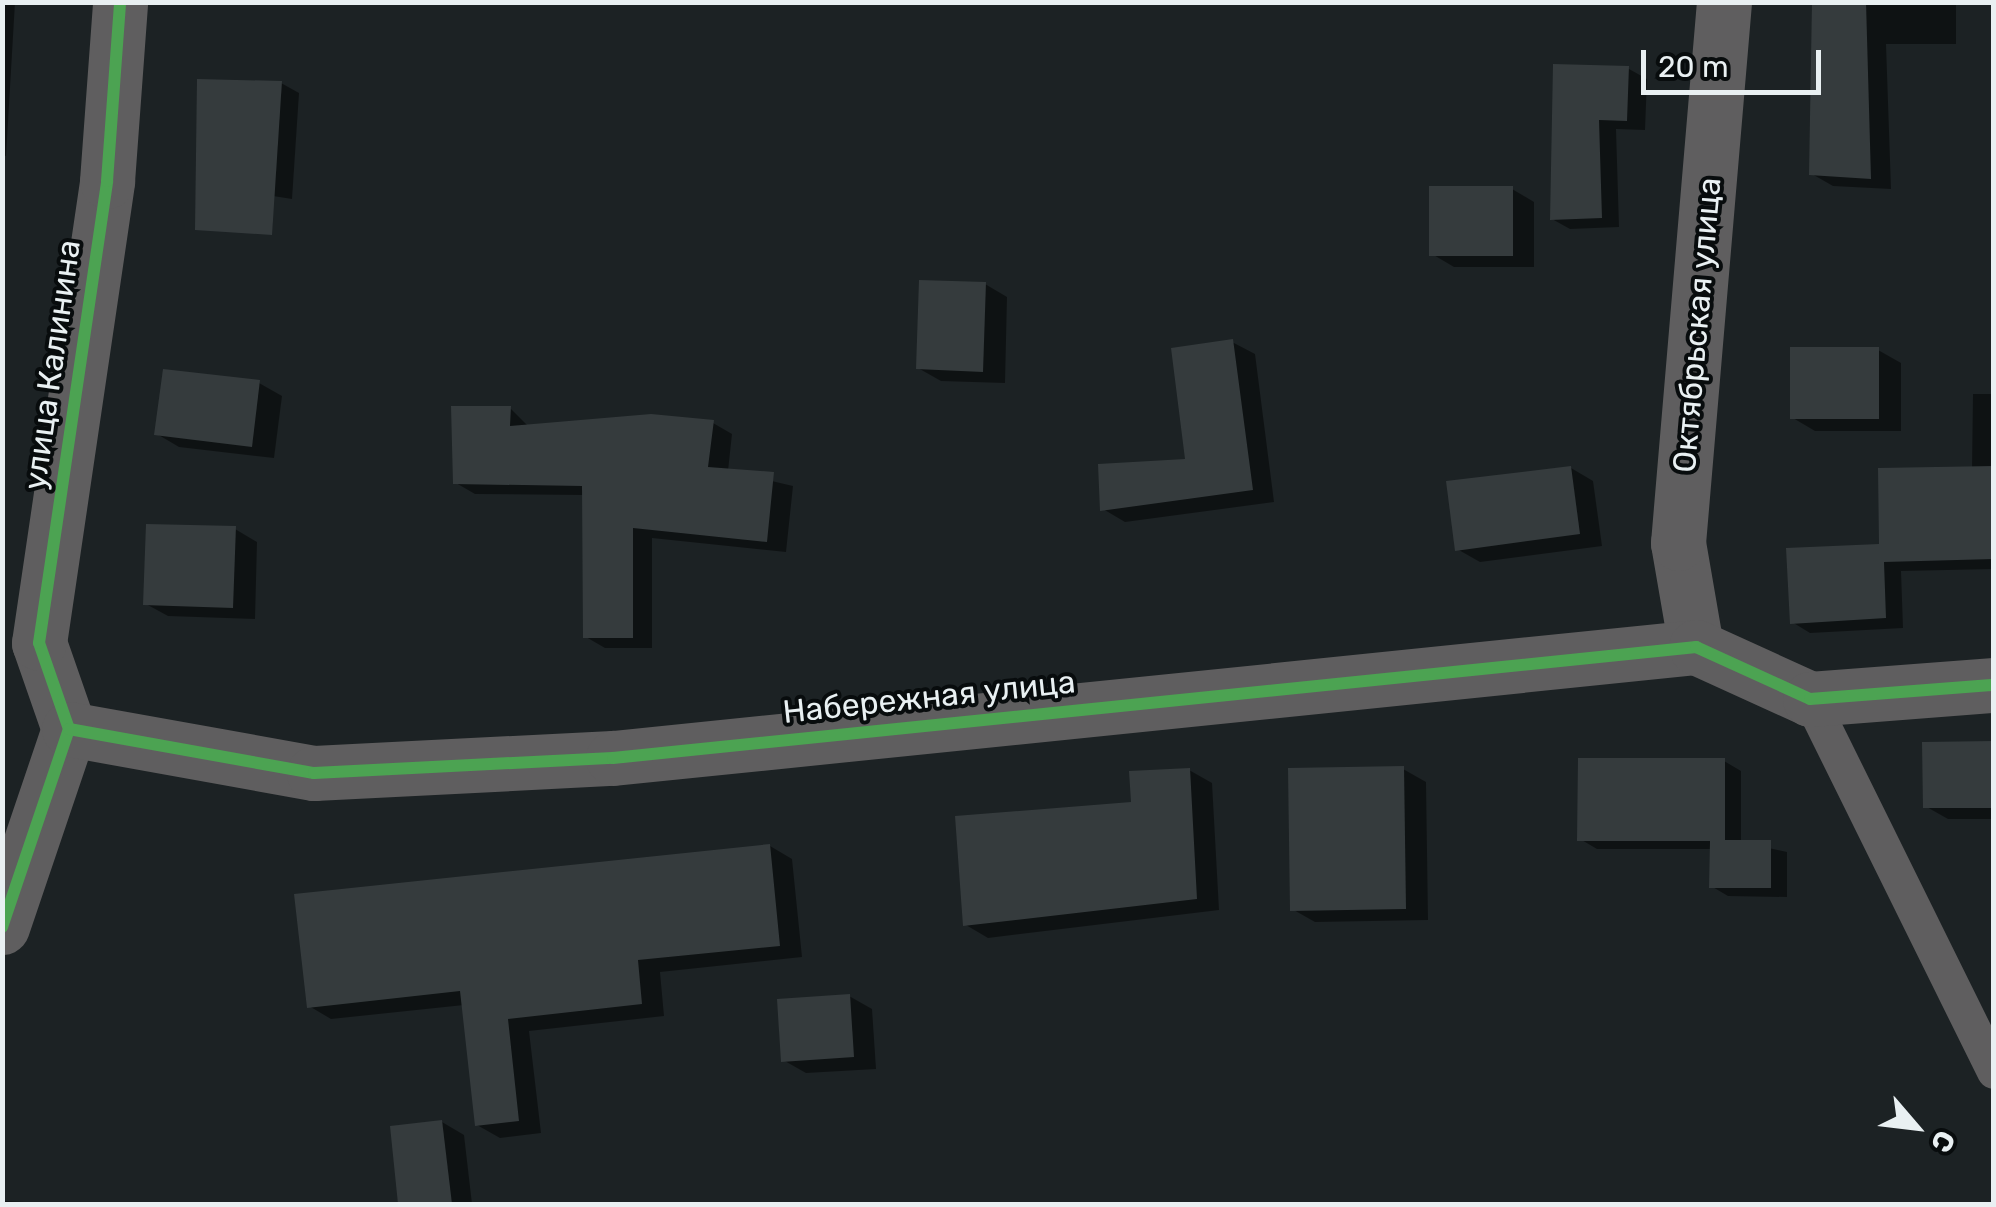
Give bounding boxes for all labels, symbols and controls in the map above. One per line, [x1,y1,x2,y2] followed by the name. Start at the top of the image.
[1646,30,1826,92] scale bar
[1658,49,1729,85] text: 20 m
[1665,176,1729,474] street label: Октябрьская улица
[15,237,89,493] street label: улица Калинина
[781,663,1077,731] street label: Набережная улица
[1866,1077,1966,1177] north arrow
[1924,1125,1962,1158] text: С

